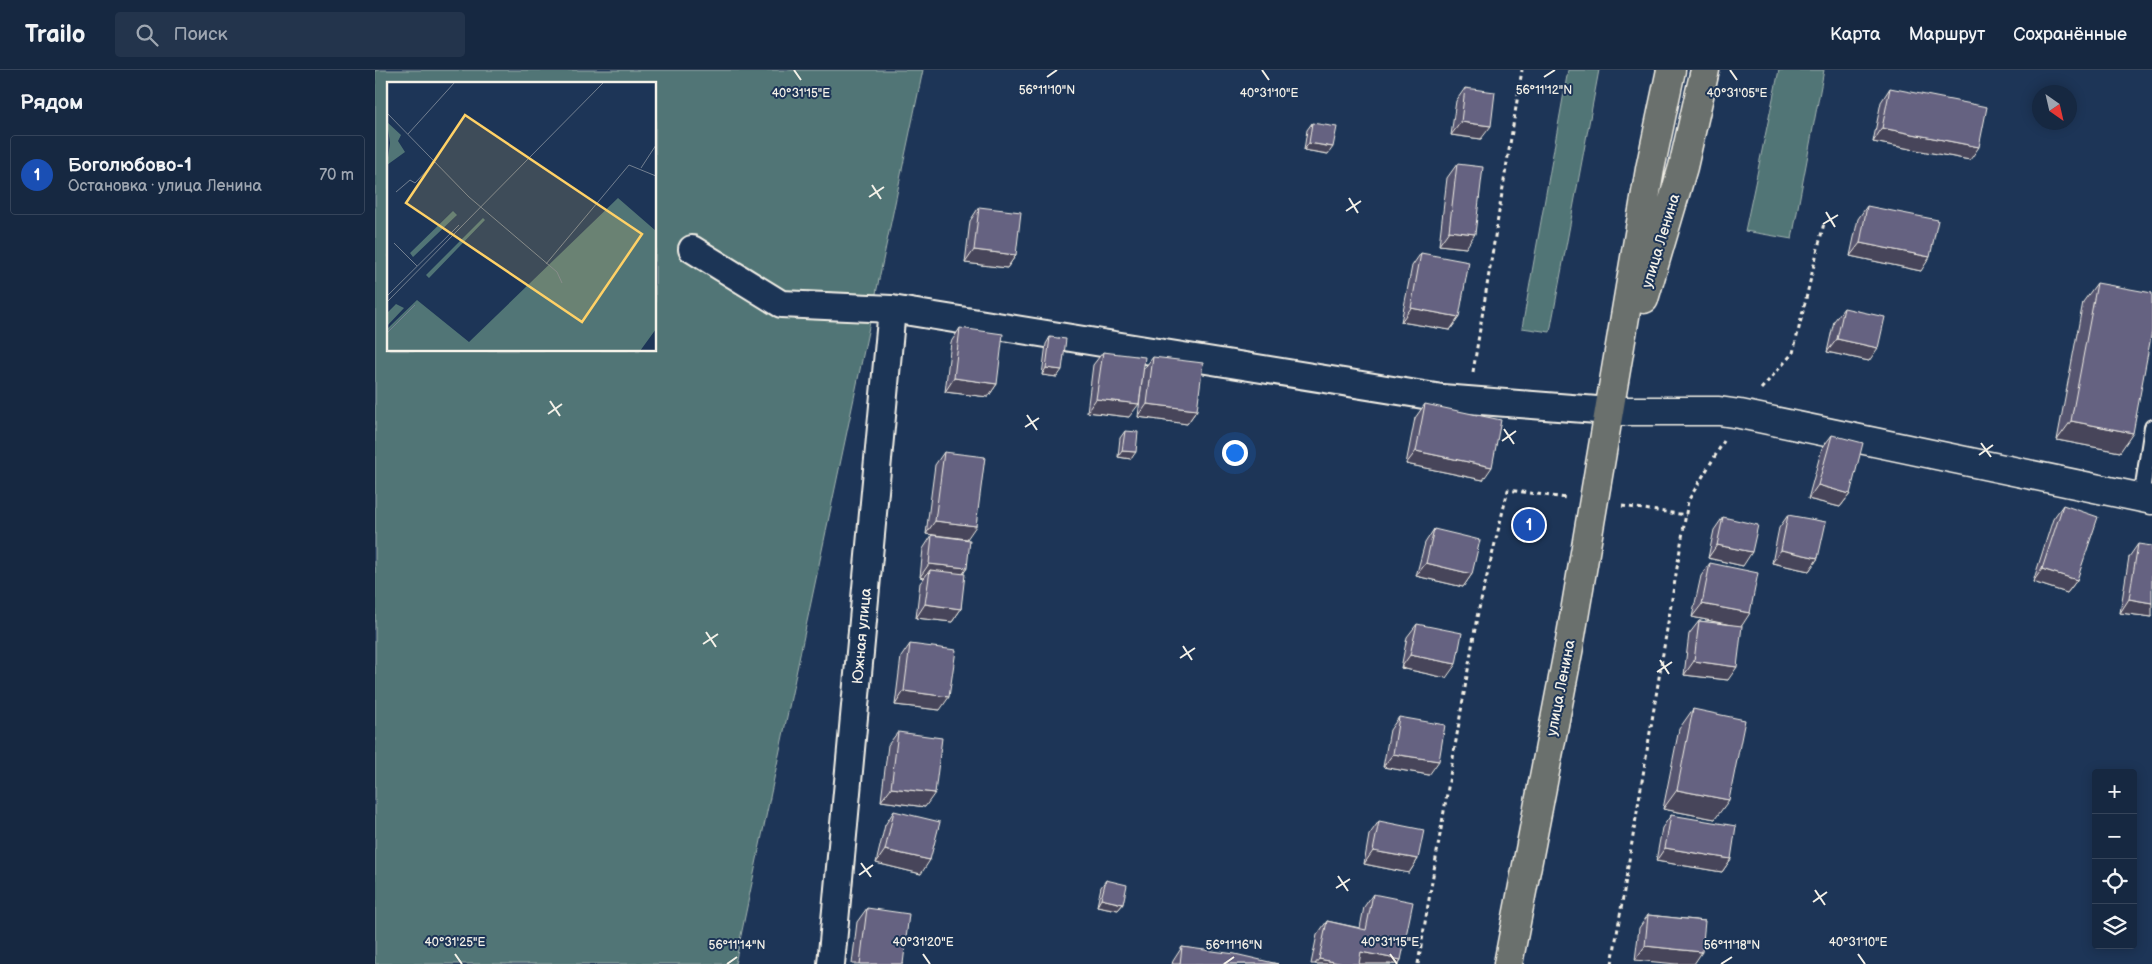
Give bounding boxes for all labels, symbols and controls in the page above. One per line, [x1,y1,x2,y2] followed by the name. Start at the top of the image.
[115,12,465,57] search box
[25,20,85,49] text: Trailo
[133,21,161,49] icon: search
[173,23,228,46] text: Поиск
[1830,24,1881,45] text: Карта
[1909,24,1985,45] text: Маршрут
[2013,24,2127,45] text: Сохранённые
[387,82,656,351] inset map
[1019,83,1075,98] text: 56°11'10"N
[1516,83,1572,98] text: 56°11'12"N
[2032,85,2077,130] north arrow
[772,86,830,101] text: 40°31'15"E
[1240,86,1298,101] text: 40°31'10"E
[1707,86,1768,101] text: 40°31'05"E
[20,90,83,115] text: Рядом
[68,154,192,177] text: Боголюбово-1
[34,166,40,185] text: 1
[319,166,354,185] text: 70 m
[68,177,262,196] text: Остановка · улица Ленина
[1638,191,1684,290] street label: улица Ленина
[1222,440,1248,466] your location
[1513,506,1545,544] pin: 1
[848,587,876,685] street label: Южная улица
[1542,638,1580,738] street label: улица Ленина
[2092,769,2137,949] map controls
[2092,769,2137,814] button: +
[2092,814,2137,859] button: −
[2092,859,2137,904] button: locate
[2092,904,2137,949] button: layers
[425,935,486,950] text: 40°31'25"E
[892,935,954,950] text: 40°31'20"E
[1361,935,1419,950] text: 40°31'15"E
[1829,935,1887,950] text: 40°31'10"E
[709,938,765,953] text: 56°11'14"N
[1206,938,1262,953] text: 56°11'16"N
[1704,938,1760,953] text: 56°11'18"N

